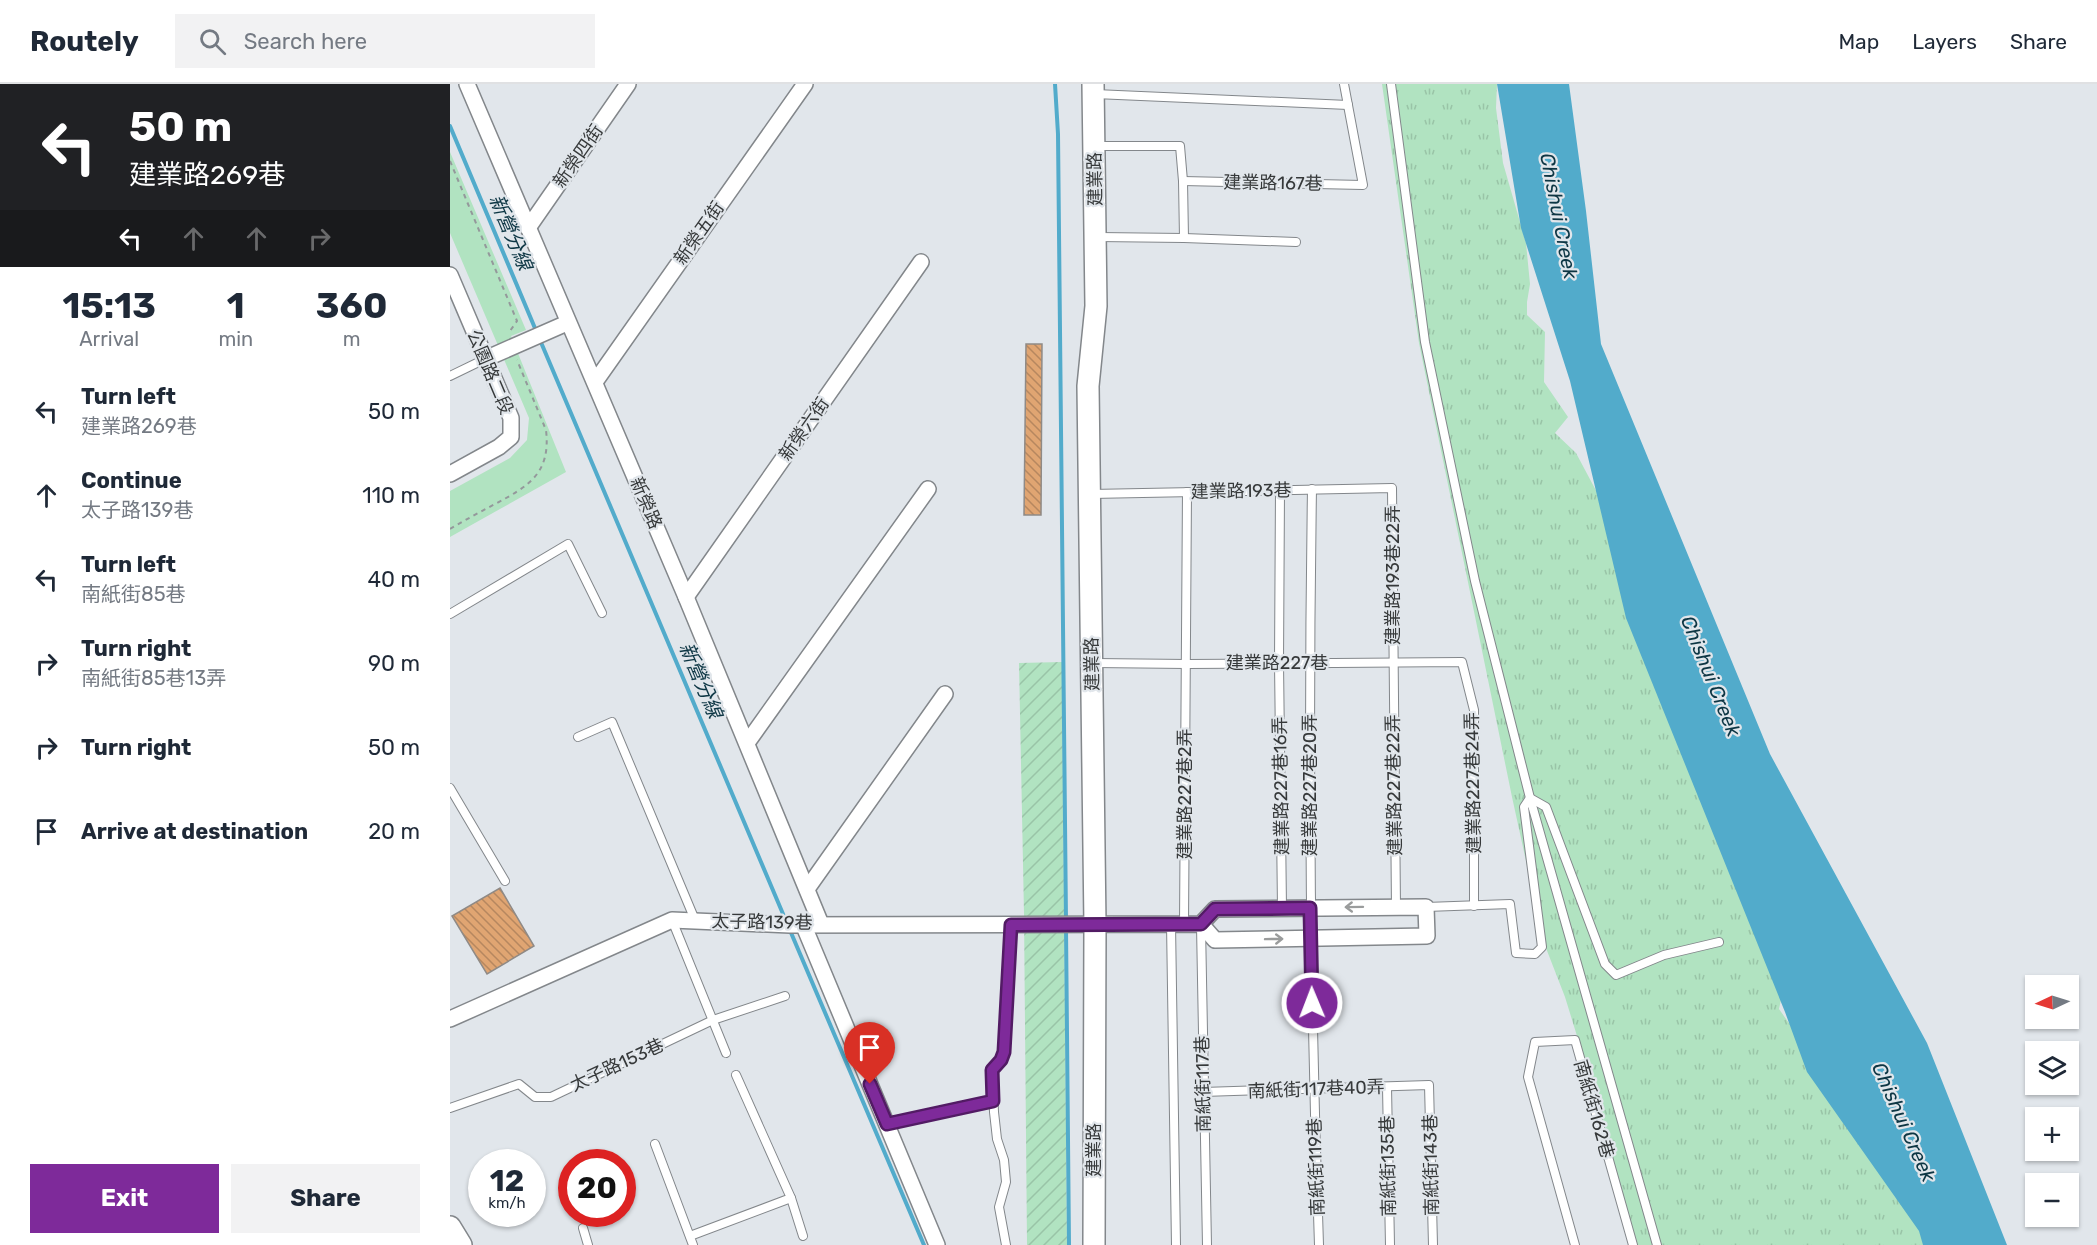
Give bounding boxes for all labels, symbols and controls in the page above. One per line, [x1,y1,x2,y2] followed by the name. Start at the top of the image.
[175,14,595,68] search box
[30,25,139,58] text: Routely
[196,25,229,58] icon: search
[244,28,367,55] text: Search here
[1838,29,1879,54] text: Map
[1912,29,1977,54] text: Layers
[2010,29,2067,54] text: Share
[129,102,232,152] text: 50 m
[30,108,108,186] icon: left
[548,120,608,192] street label: 新榮四街
[1535,151,1583,282] water label: Chishui Creek
[1084,152,1106,206] street label: 建業路
[129,159,285,191] text: 建業路269巷
[1223,171,1323,195] street label: 建業路167巷
[484,190,538,275] water label: 新營分線
[669,197,729,269] street label: 新榮五街
[114,222,147,255] icon: left
[177,222,210,255] icon: ahead
[240,222,273,255] icon: ahead
[303,222,336,255] icon: right
[63,284,156,327] text: 15:13
[227,284,245,327] text: 1
[316,284,387,327] text: 360
[462,326,518,418] street label: 公園路二段
[79,327,139,351] text: Arrival
[218,327,253,351] text: min
[343,327,360,351] text: m
[81,383,176,410] text: Turn left
[774,393,834,465] street label: 新榮六街
[30,395,63,428] icon: left
[368,398,420,425] text: 50 m
[81,414,197,438] text: 建業路269巷
[81,467,182,494] text: Continue
[625,474,667,532] street label: 新榮路
[30,479,63,512] icon: ahead
[1190,479,1292,503] street label: 建業路193巷
[362,482,420,509] text: 110 m
[81,498,193,522] text: 太子路139巷
[1382,505,1404,645] street label: 建業路193巷22弄
[81,551,176,578] text: Turn left
[30,563,63,596] icon: left
[367,566,420,593] text: 40 m
[81,582,186,606] text: 南紙街85巷
[1676,612,1746,740] water label: Chishui Creek
[81,635,191,662] text: Turn right
[1081,637,1103,691] street label: 建業路
[674,638,728,723] water label: 新營分線
[30,647,63,680] icon: right
[368,650,420,677] text: 90 m
[1226,652,1328,674] street label: 建業路227巷
[81,666,226,690] text: 南紙街85巷13弄
[1461,712,1485,854] street label: 建業路227巷24弄
[1299,714,1321,856] street label: 建業路227巷20弄
[1382,714,1406,856] street label: 建業路227巷22弄
[1269,716,1293,856] street label: 建業路227巷16弄
[1174,729,1196,859] street label: 建業路227巷2弄
[30,731,63,764] icon: right
[81,734,191,761] text: Turn right
[368,734,420,761] text: 50 m
[30,815,63,848] icon: arrive
[81,818,308,845] text: Arrive at destination
[368,818,420,845] text: 20 m
[1345,902,1365,913] one-way arrow
[711,910,813,934] street label: 太子路139巷
[1263,933,1283,944] one-way arrow
[1280,971,1344,1035] position arrow
[2025,975,2079,1029] north arrow
[2025,975,2079,1227] map controls
[844,1022,895,1084] pin
[853,1031,886,1064] icon: arrive
[566,1034,668,1096] street label: 太子路153巷
[1191,1035,1215,1133] street label: 南紙街117巷
[2025,1041,2079,1095] button: layers
[1569,1057,1619,1161] street label: 南紙街162巷
[1867,1059,1941,1186] water label: Chishui Creek
[1247,1076,1385,1102] street label: 南紙街117巷40弄
[2025,1107,2079,1161] button: +
[1419,1114,1443,1216] street label: 南紙街143巷
[1376,1115,1400,1217] street label: 南紙街135巷
[1303,1118,1329,1216] street label: 南紙街119巷
[1083,1123,1105,1177] street label: 建業路
[558,1149,636,1227] speed limit sign: 20
[490,1163,524,1199] text: 12
[30,1164,219,1233] button: Exit
[231,1164,420,1233] button: Share
[2025,1173,2079,1227] button: −
[488,1194,526,1212] text: km/h

